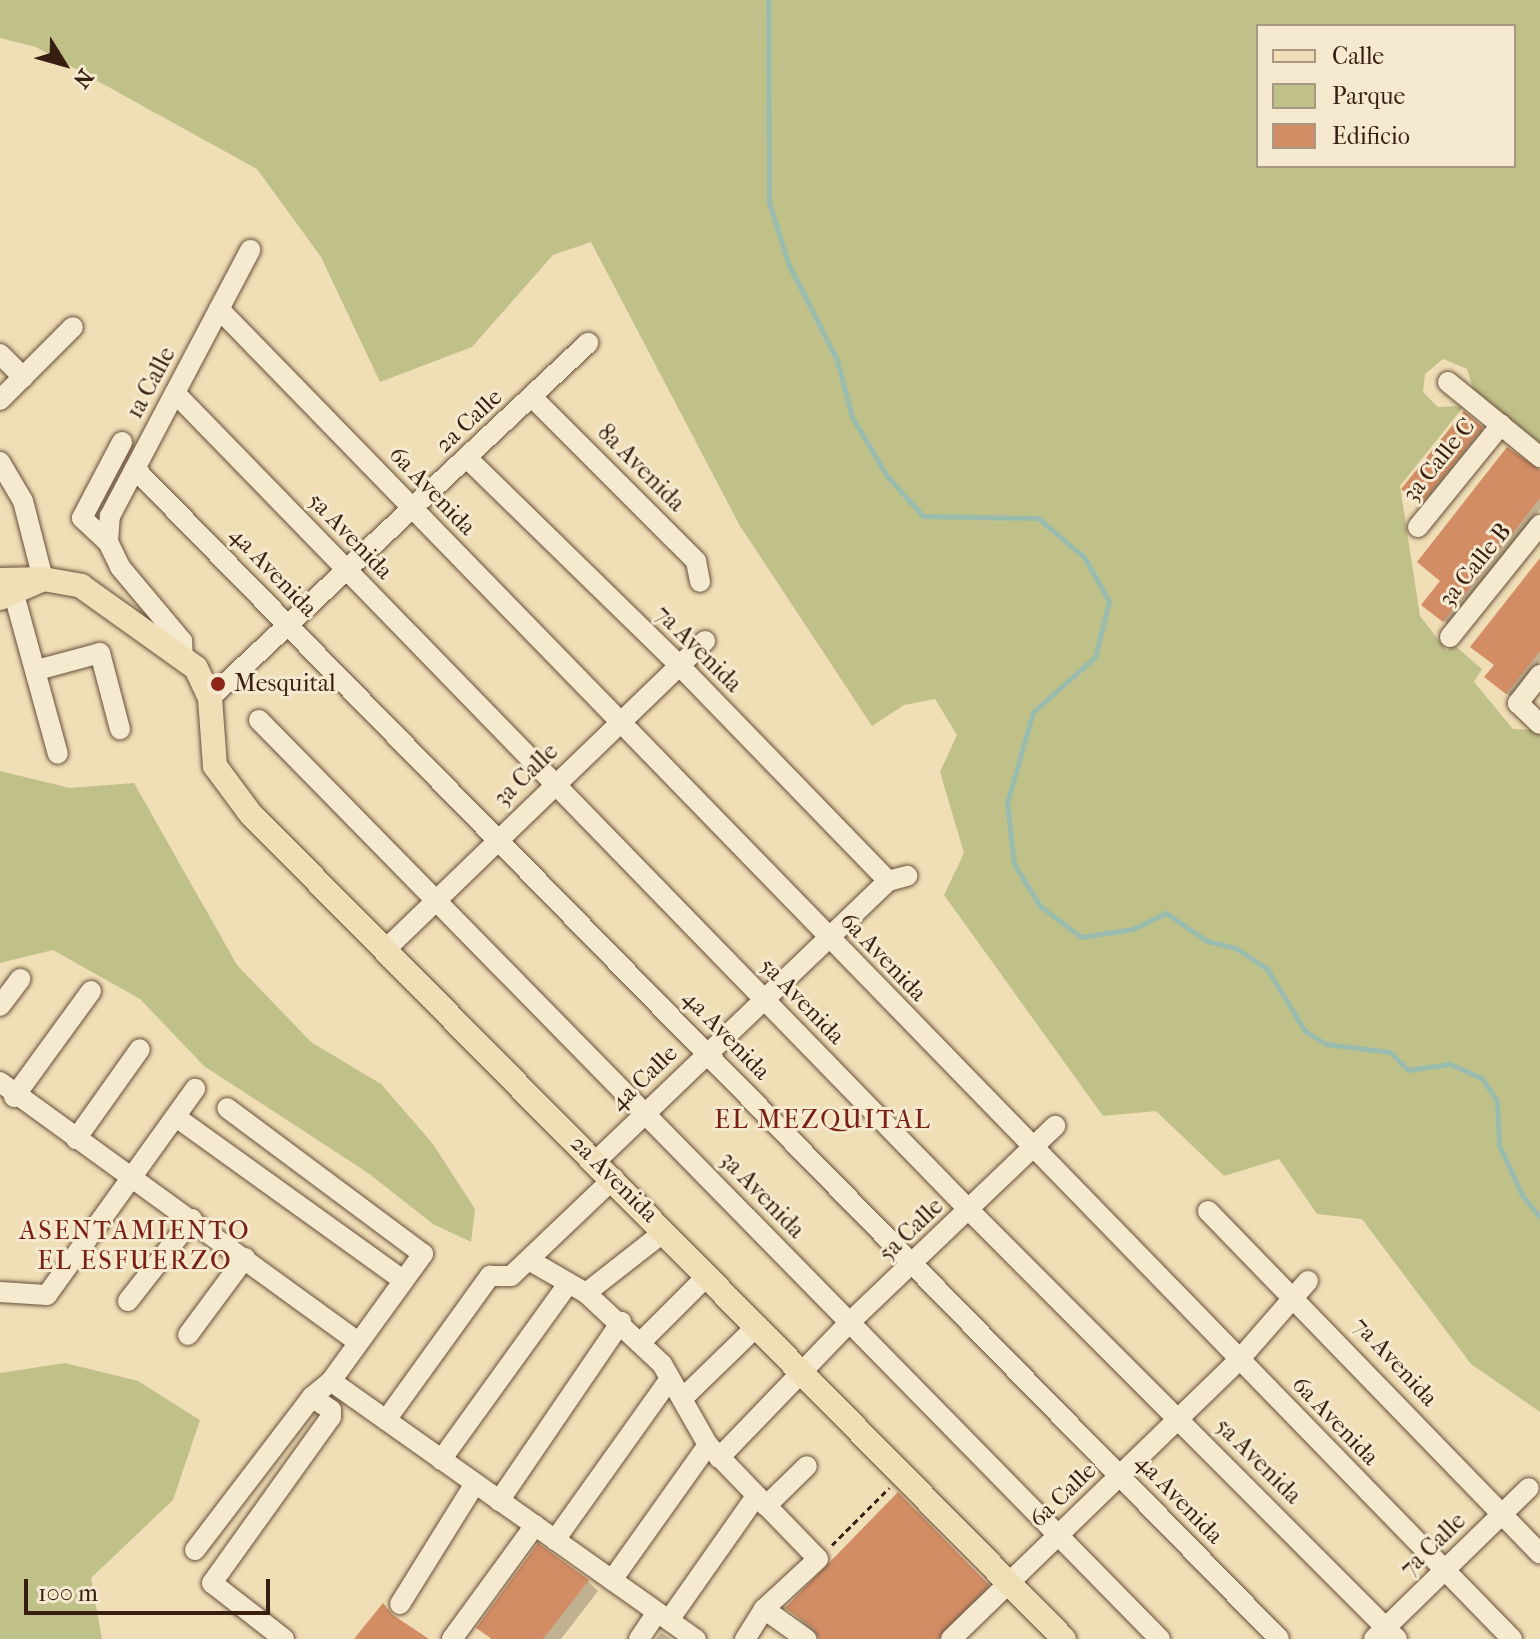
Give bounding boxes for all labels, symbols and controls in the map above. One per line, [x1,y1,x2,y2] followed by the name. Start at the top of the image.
[24,24,104,104] north arrow
[1256,24,1516,168] legend
[1332,42,1384,70] text: Calle
[68,64,99,93] text: N
[1332,82,1405,110] text: Parque
[1332,122,1410,150] text: Edificio
[120,342,182,424] street label: 1a Calle
[430,383,508,459] street label: 2a Calle
[1396,412,1482,508] street label: 3a Calle C
[591,418,691,518] street label: 8a Avenida
[382,440,482,542] street label: 6a Avenida
[301,486,399,586] street label: 5a Avenida
[1433,517,1517,613] street label: 3a Calle B
[223,521,323,623] street label: 4a Avenida
[648,599,748,699] street label: 7a Avenida
[234,670,336,698] place label: Mesquital
[209,675,227,693] marker: Mesquital
[488,737,564,813] street label: 3a Calle
[833,906,933,1008] street label: 6a Avenida
[753,951,851,1051] street label: 5a Avenida
[676,984,776,1086] street label: 4a Avenida
[604,1039,684,1117] street label: 4a Calle
[714,1104,932,1136] district label: EL MEZQUITAL
[564,1129,664,1229] street label: 2a Avenida
[714,1146,810,1244] street label: 3a Avenida
[873,1192,949,1268] street label: 5a Calle
[19,1215,251,1276] district label: ASENTAMIENTO EL ESFUERZO
[1347,1311,1443,1413] street label: 7a Avenida
[1285,1370,1385,1472] street label: 6a Avenida
[1209,1412,1307,1510] street label: 5a Avenida
[1129,1448,1229,1550] street label: 4a Avenida
[1024,1456,1102,1534] street label: 6a Calle
[1394,1507,1472,1583] street label: 7a Calle
[28,1563,274,1613] scale bar
[38,1579,98,1607] text: 100 m

